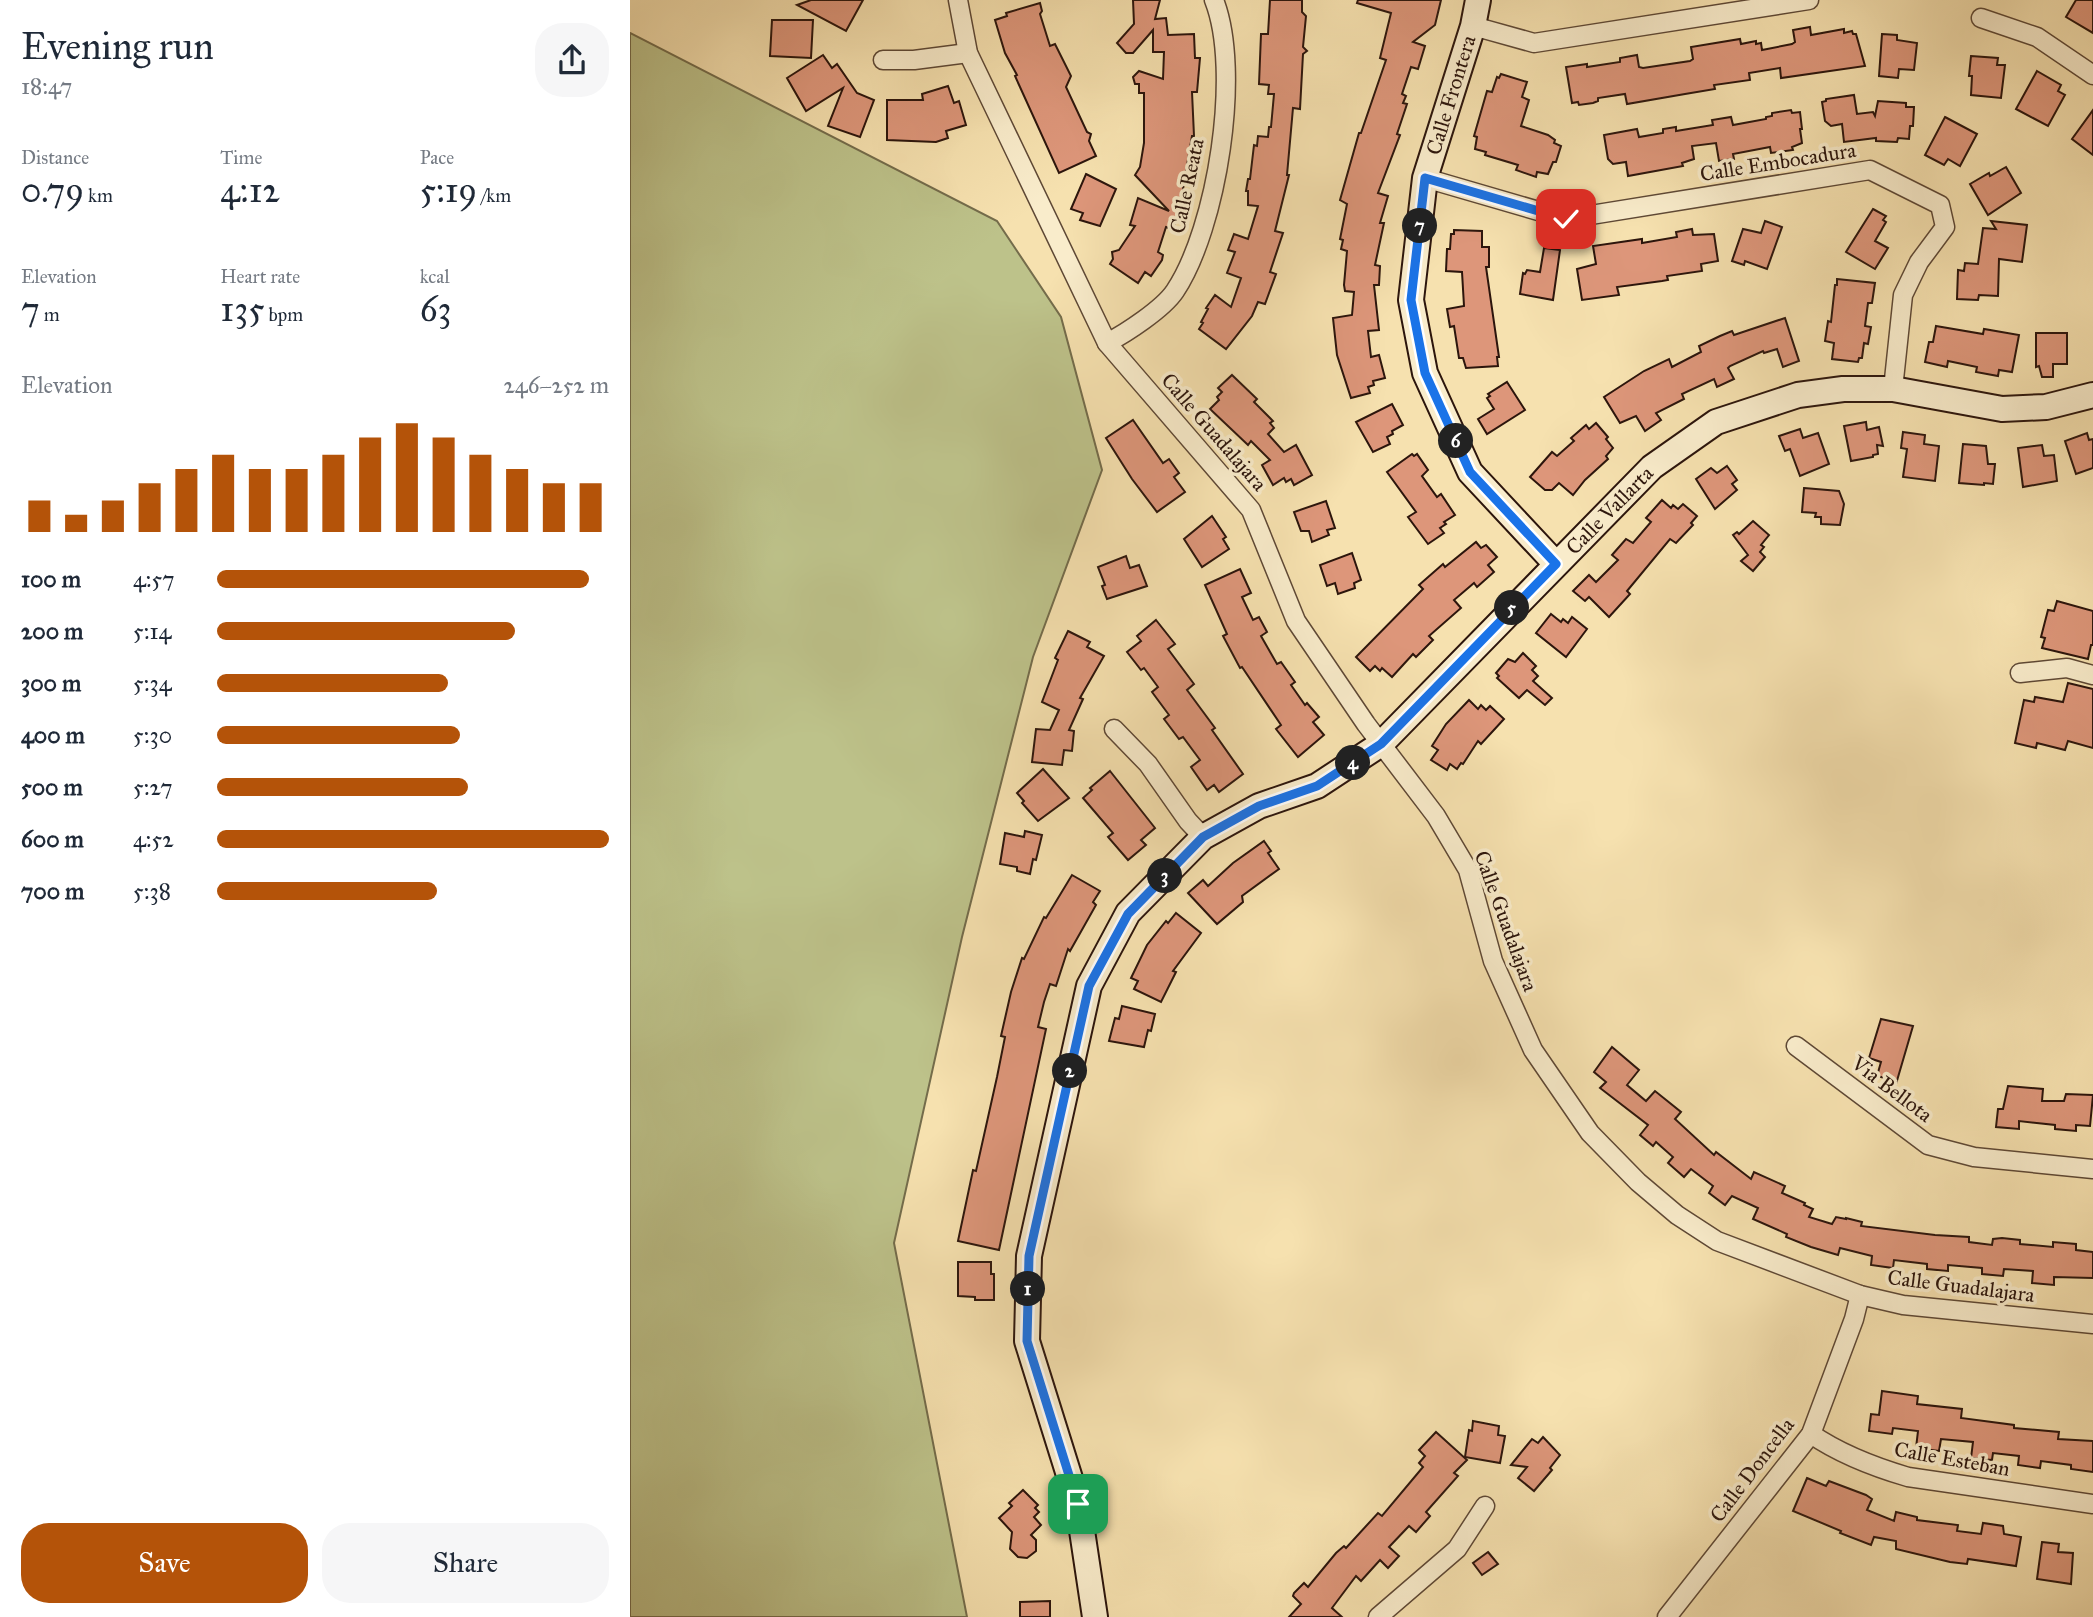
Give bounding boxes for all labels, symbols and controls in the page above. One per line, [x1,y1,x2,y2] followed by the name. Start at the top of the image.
[21,23,214,69] text: Evening run
[535,23,609,97] button: share
[1420,32,1482,158] street label: Calle Frontera
[21,72,72,100] text: 18:47
[1164,136,1210,236] street label: Calle Reata
[1698,137,1858,187] street label: Calle Embocadura
[21,146,89,169] text: Distance
[220,146,262,169] text: Time
[420,146,454,169] text: Pace
[21,169,84,212] text: 0.79
[220,169,280,212] text: 4:12
[420,169,477,212] text: 5:19
[84,184,113,207] text: km
[477,184,511,207] text: /km
[1536,189,1596,249] pin
[1547,200,1585,238] icon: check
[1402,208,1438,244] pin: 7
[1414,214,1425,237] text: 7
[21,265,96,288] text: Elevation
[220,265,300,288] text: Heart rate
[420,265,450,288] text: kcal
[21,288,40,331] text: 7
[220,288,264,331] text: 135
[420,288,452,331] text: 63
[40,303,60,326] text: m
[264,303,303,326] text: bpm
[1156,368,1272,496] street label: Calle Guadalajara
[21,371,112,399] text: Elevation
[504,371,609,399] text: 246–252 m
[1438,424,1474,458] pin: 6
[1451,429,1460,452] text: 6
[1560,460,1659,560] street label: Calle Vallarta
[21,565,81,593] text: 100 m
[133,565,175,593] text: 4:57
[1494,590,1530,626] pin: 5
[1507,596,1516,619] text: 5
[21,617,83,645] text: 200 m
[133,617,171,645] text: 5:14
[21,669,81,697] text: 300 m
[133,669,172,697] text: 5:34
[21,721,85,749] text: 400 m
[133,721,172,749] text: 5:30
[1336,746,1370,780] pin: 4
[1347,751,1358,774] text: 4
[21,773,83,801] text: 500 m
[133,773,173,801] text: 5:27
[21,825,84,853] text: 600 m
[133,825,174,853] text: 4:52
[1469,847,1544,995] street label: Calle Guadalajara
[1148,858,1182,894] pin: 3
[1161,864,1168,887] text: 3
[21,877,84,905] text: 700 m
[133,877,171,905] text: 5:38
[1846,1050,1938,1128] street label: Via Bellota
[1052,1054,1088,1088] pin: 2
[1065,1059,1074,1082] text: 2
[1886,1264,2036,1308] street label: Calle Guadalajara
[1010,1272,1046,1306] pin: 1
[1024,1277,1031,1300] text: 1
[1704,1412,1800,1527] street label: Calle Doncella
[1892,1436,2012,1482] street label: Calle Esteban
[1048,1474,1108,1534] pin
[1059,1485,1097,1523] icon: arrive
[21,1523,308,1603] button: Save
[322,1523,609,1603] button: Share

